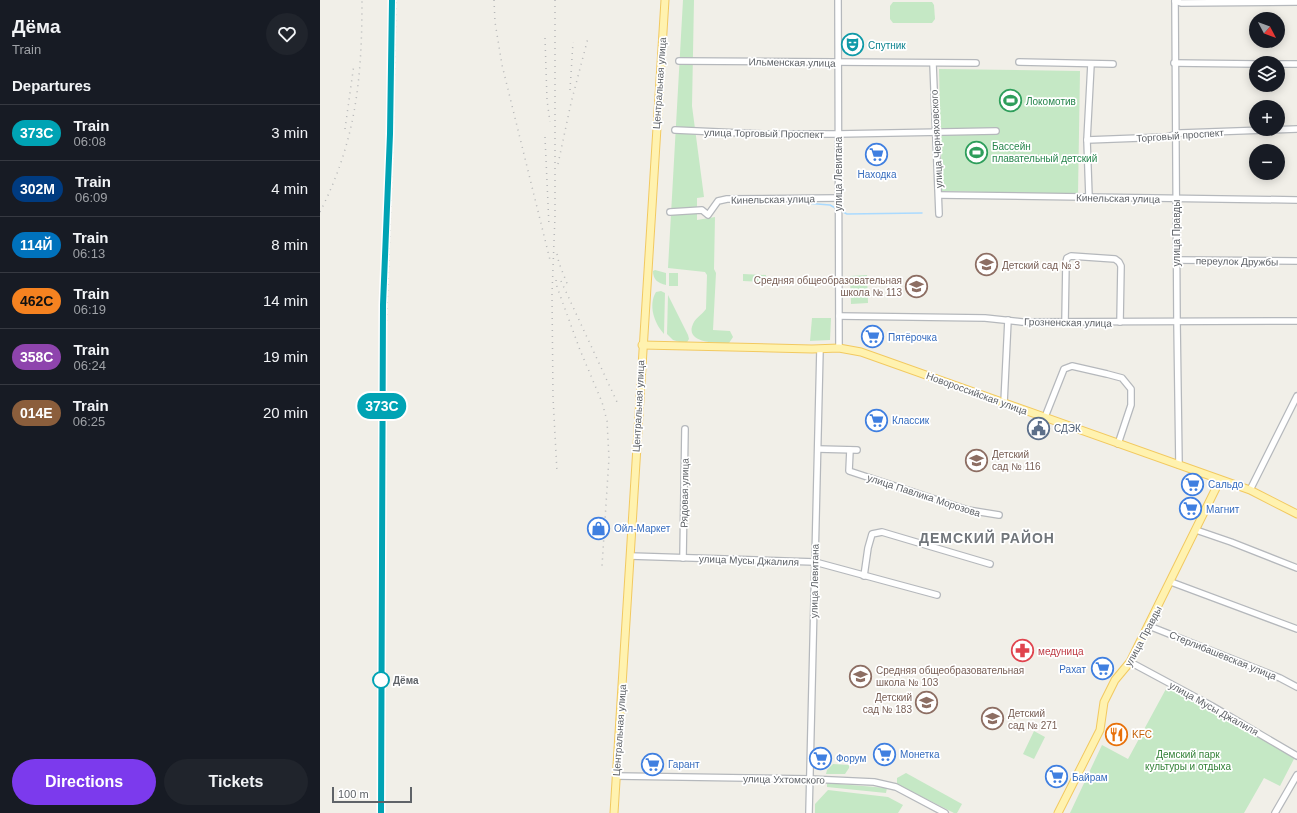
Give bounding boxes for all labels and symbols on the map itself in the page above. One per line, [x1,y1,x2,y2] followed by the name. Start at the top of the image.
[1249,12,1285,48] north arrow
[839,32,865,58] theatre icon: Спутник
[651,36,668,129] street label: Центральная улица
[868,40,906,51] place label: Спутник
[748,56,836,69] street label: Ильменская улица
[997,88,1023,114] sports icon: Локомотив
[928,89,945,189] street label: улица Черняховского
[1026,96,1076,107] place label: Локомотив
[704,127,824,140] street label: улица Торговый Проспект
[1136,127,1225,144] street label: Торговый проспект
[833,136,844,211] street label: улица Левитана
[964,139,990,165] sports icon: Бассейн плавательный детский
[864,141,890,167] supermarket icon: Находка
[992,141,1097,164] place label: Бассейн плавательный детский
[857,169,897,180] place label: Находка
[1076,192,1161,205] street label: Кинельская улица
[731,193,816,206] street label: Кинельская улица
[1171,200,1182,266] street label: улица Правды
[973,252,999,278] school or university icon: Детский сад № 3
[1196,255,1278,268] street label: переулок Дружбы
[1002,260,1080,271] place label: Детский сад № 3
[904,273,930,299] school or university icon: Средняя общеобразовательная школа № 113
[754,275,902,298] place label: Средняя общеобразовательная школа № 113
[1024,316,1112,329] street label: Грозненская улица
[859,324,885,350] supermarket icon: Пятёрочка
[888,332,937,343] place label: Пятёрочка
[631,359,646,452] street label: Центральная улица
[925,370,1029,417] street label: Новороссийская улица
[354,393,410,419] line badge: 373C
[864,407,890,433] supermarket icon: Классик
[892,415,930,426] place label: Классик
[1025,415,1051,441] public building icon: СДЭК
[1054,423,1081,434] place label: СДЭК
[964,447,990,473] school or university icon: Детский сад № 116
[992,449,1041,472] place label: Детский сад № 116
[678,458,691,528] street label: Рядовая улица
[1180,471,1206,497] supermarket icon: Сальдо
[866,472,982,519] street label: улица Павлика Морозова
[1208,479,1244,490] place label: Сальдо
[1177,496,1203,522] supermarket icon: Магнит
[1206,504,1240,515] place label: Магнит
[585,515,611,541] shop icon: Ойл-Маркет
[614,523,671,534] place label: Ойл-Маркет
[919,529,1055,546] district label: ДЕМСКИЙ РАЙОН
[808,543,821,618] street label: улица Левитана
[699,553,799,568] street label: улица Мусы Джалиля
[1123,604,1164,668] street label: улица Правды
[1168,629,1278,682] street label: Стерлибашевская улица
[1009,638,1035,664] pharmacy icon: медуница
[1038,646,1084,657] place label: медуница
[1089,656,1115,682] supermarket icon: Рахат
[847,663,873,689] school or university icon: Средняя общеобразовательная школа № 103
[1059,664,1086,675] place label: Рахат
[876,665,1024,688] place label: Средняя общеобразовательная школа № 103
[372,671,390,689] marker: Дёма
[393,675,419,686] place label: Дёма
[1167,679,1260,738] street label: улица Мусы Джалиля
[611,683,628,776] street label: Центральная улица
[914,690,940,716] school or university icon: Детский сад № 183
[863,692,912,715] place label: Детский сад № 183
[979,706,1005,732] school or university icon: Детский сад № 271
[1008,708,1058,731] place label: Детский сад № 271
[1103,721,1129,747] restaurant icon: KFC
[1132,729,1152,740] place label: KFC
[871,741,897,767] supermarket icon: Монетка
[808,745,834,771] supermarket icon: Форум
[900,749,940,760] place label: Монетка
[1145,749,1231,772] park label: Демский парк культуры и отдыха
[639,751,665,777] supermarket icon: Гарант
[836,753,867,764] place label: Форум
[668,759,700,770] place label: Гарант
[1044,764,1070,790] supermarket icon: Байрам
[1072,772,1108,783] place label: Байрам
[743,773,826,786] street label: улица Ухтомского
[332,785,412,804] scale bar

